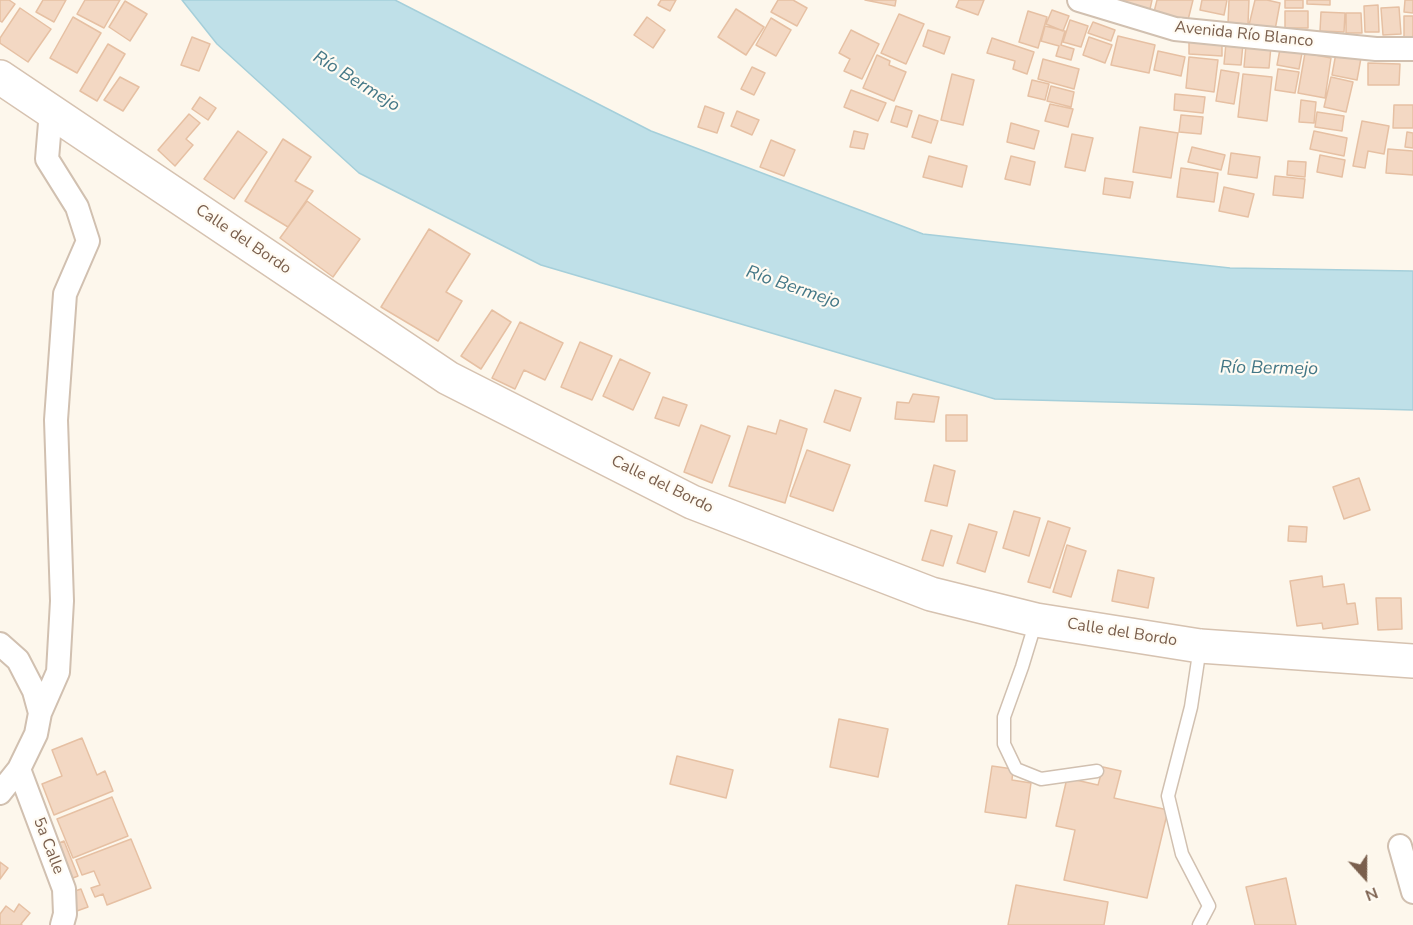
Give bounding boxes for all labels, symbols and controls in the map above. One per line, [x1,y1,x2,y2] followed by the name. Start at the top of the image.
[1174,18,1314,52] street label: Avenida Río Blanco
[309,47,403,117] water label: Río Bermejo
[192,201,294,279] street label: Calle del Bordo
[743,262,843,314] water label: Río Bermejo
[1220,357,1318,381] water label: Río Bermejo
[608,452,716,518] street label: Calle del Bordo
[1066,615,1178,651] street label: Calle del Bordo
[28,815,68,877] street label: 5a Calle
[1335,847,1395,907] north arrow
[1362,881,1381,906] text: N

